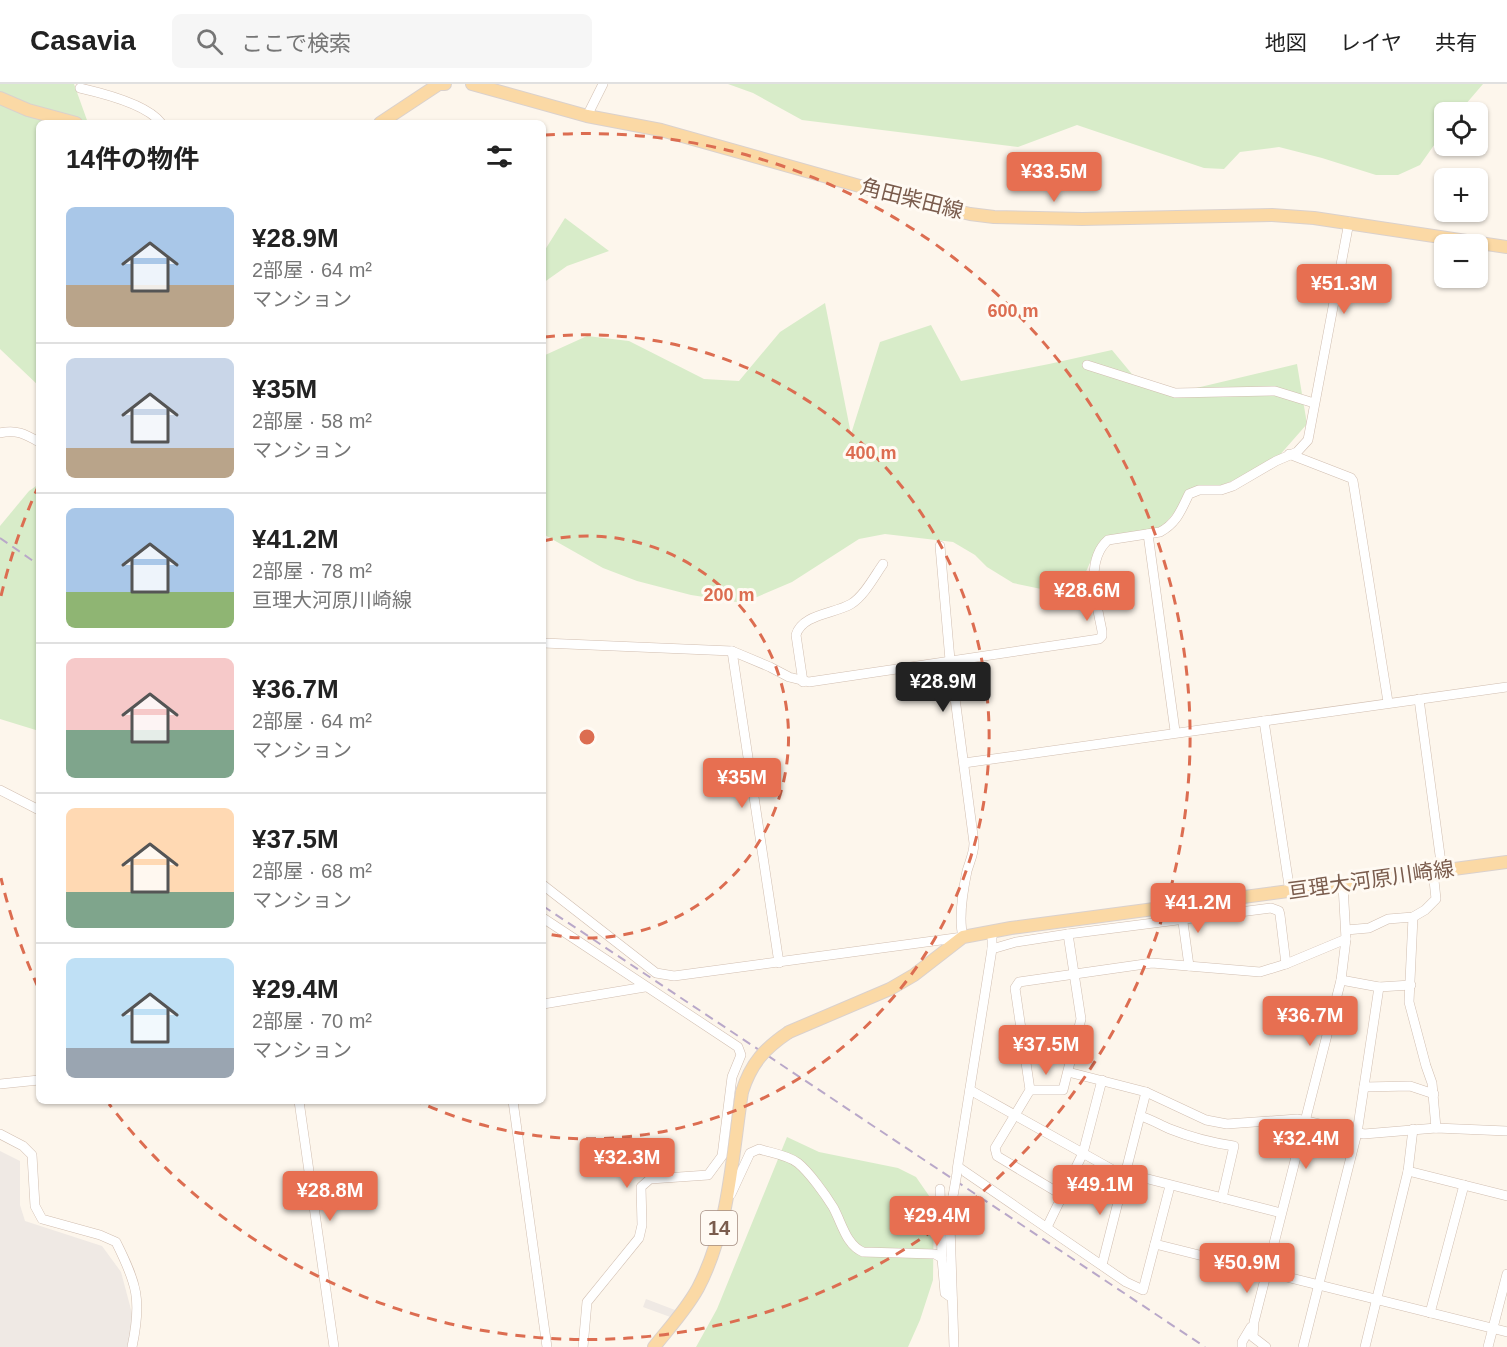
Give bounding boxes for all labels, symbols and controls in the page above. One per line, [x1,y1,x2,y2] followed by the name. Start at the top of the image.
[172,14,592,68] search box
[30,25,136,56] text: Casavia
[193,25,226,58] icon: search
[241,31,351,56] text: ここで検索
[1265,31,1307,54] text: 地図
[1340,31,1402,54] text: レイヤ
[1435,31,1477,54] text: 共有
[1434,102,1488,288] map controls
[1434,102,1488,156] button: locate
[483,140,516,173] icon: filters
[66,144,199,174] text: 14件の物件
[1005,152,1103,203] pin: ¥33.5M
[1021,160,1087,182] text: ¥33.5M
[1434,168,1488,222] button: +
[858,175,966,222] street label: 角田柴田線
[252,223,339,253] text: ¥28.9M
[114,231,186,303] icon: home
[1434,234,1488,288] button: −
[252,259,372,281] text: 2部屋 · 64 m²
[1295,264,1393,315] pin: ¥51.3M
[1311,272,1377,294] text: ¥51.3M
[252,288,352,310] text: マンション
[987,301,1039,321] text: 600 m
[252,374,317,404] text: ¥35M
[114,382,186,454] icon: home
[252,410,372,432] text: 2部屋 · 58 m²
[252,439,352,461] text: マンション
[845,443,897,463] text: 400 m
[252,524,339,554] text: ¥41.2M
[114,532,186,604] icon: home
[252,560,372,582] text: 2部屋 · 78 m²
[1038,571,1136,622] pin: ¥28.6M
[1054,579,1120,601] text: ¥28.6M
[703,585,755,605] text: 200 m
[252,589,412,611] text: 亘理大河原川崎線
[894,662,992,713] pin: ¥28.9M
[910,670,976,692] text: ¥28.9M
[252,674,339,704] text: ¥36.7M
[114,682,186,754] icon: home
[252,710,372,732] text: 2部屋 · 64 m²
[577,727,597,747] centre of rings
[252,739,352,761] text: マンション
[706,758,778,809] pin: ¥35M
[717,766,767,788] text: ¥35M
[252,824,339,854] text: ¥37.5M
[114,832,186,904] icon: home
[1286,856,1456,903] street label: 亘理大河原川崎線
[252,860,372,882] text: 2部屋 · 68 m²
[1149,883,1247,934] pin: ¥41.2M
[252,889,352,911] text: マンション
[1165,891,1231,913] text: ¥41.2M
[252,974,339,1004] text: ¥29.4M
[114,982,186,1054] icon: home
[1261,996,1359,1047] pin: ¥36.7M
[1277,1004,1343,1026] text: ¥36.7M
[252,1010,372,1032] text: 2部屋 · 70 m²
[997,1025,1095,1076] pin: ¥37.5M
[1013,1033,1079,1055] text: ¥37.5M
[252,1039,352,1061] text: マンション
[1257,1119,1355,1170] pin: ¥32.4M
[1273,1127,1339,1149] text: ¥32.4M
[578,1138,676,1189] pin: ¥32.3M
[594,1146,660,1168] text: ¥32.3M
[1051,1165,1149,1216] pin: ¥49.1M
[281,1171,379,1222] pin: ¥28.8M
[1067,1173,1133,1195] text: ¥49.1M
[297,1179,363,1201] text: ¥28.8M
[888,1196,986,1247] pin: ¥29.4M
[904,1204,970,1226] text: ¥29.4M
[701,1211,737,1245] road number: 14
[1198,1243,1296,1294] pin: ¥50.9M
[1214,1251,1280,1273] text: ¥50.9M

